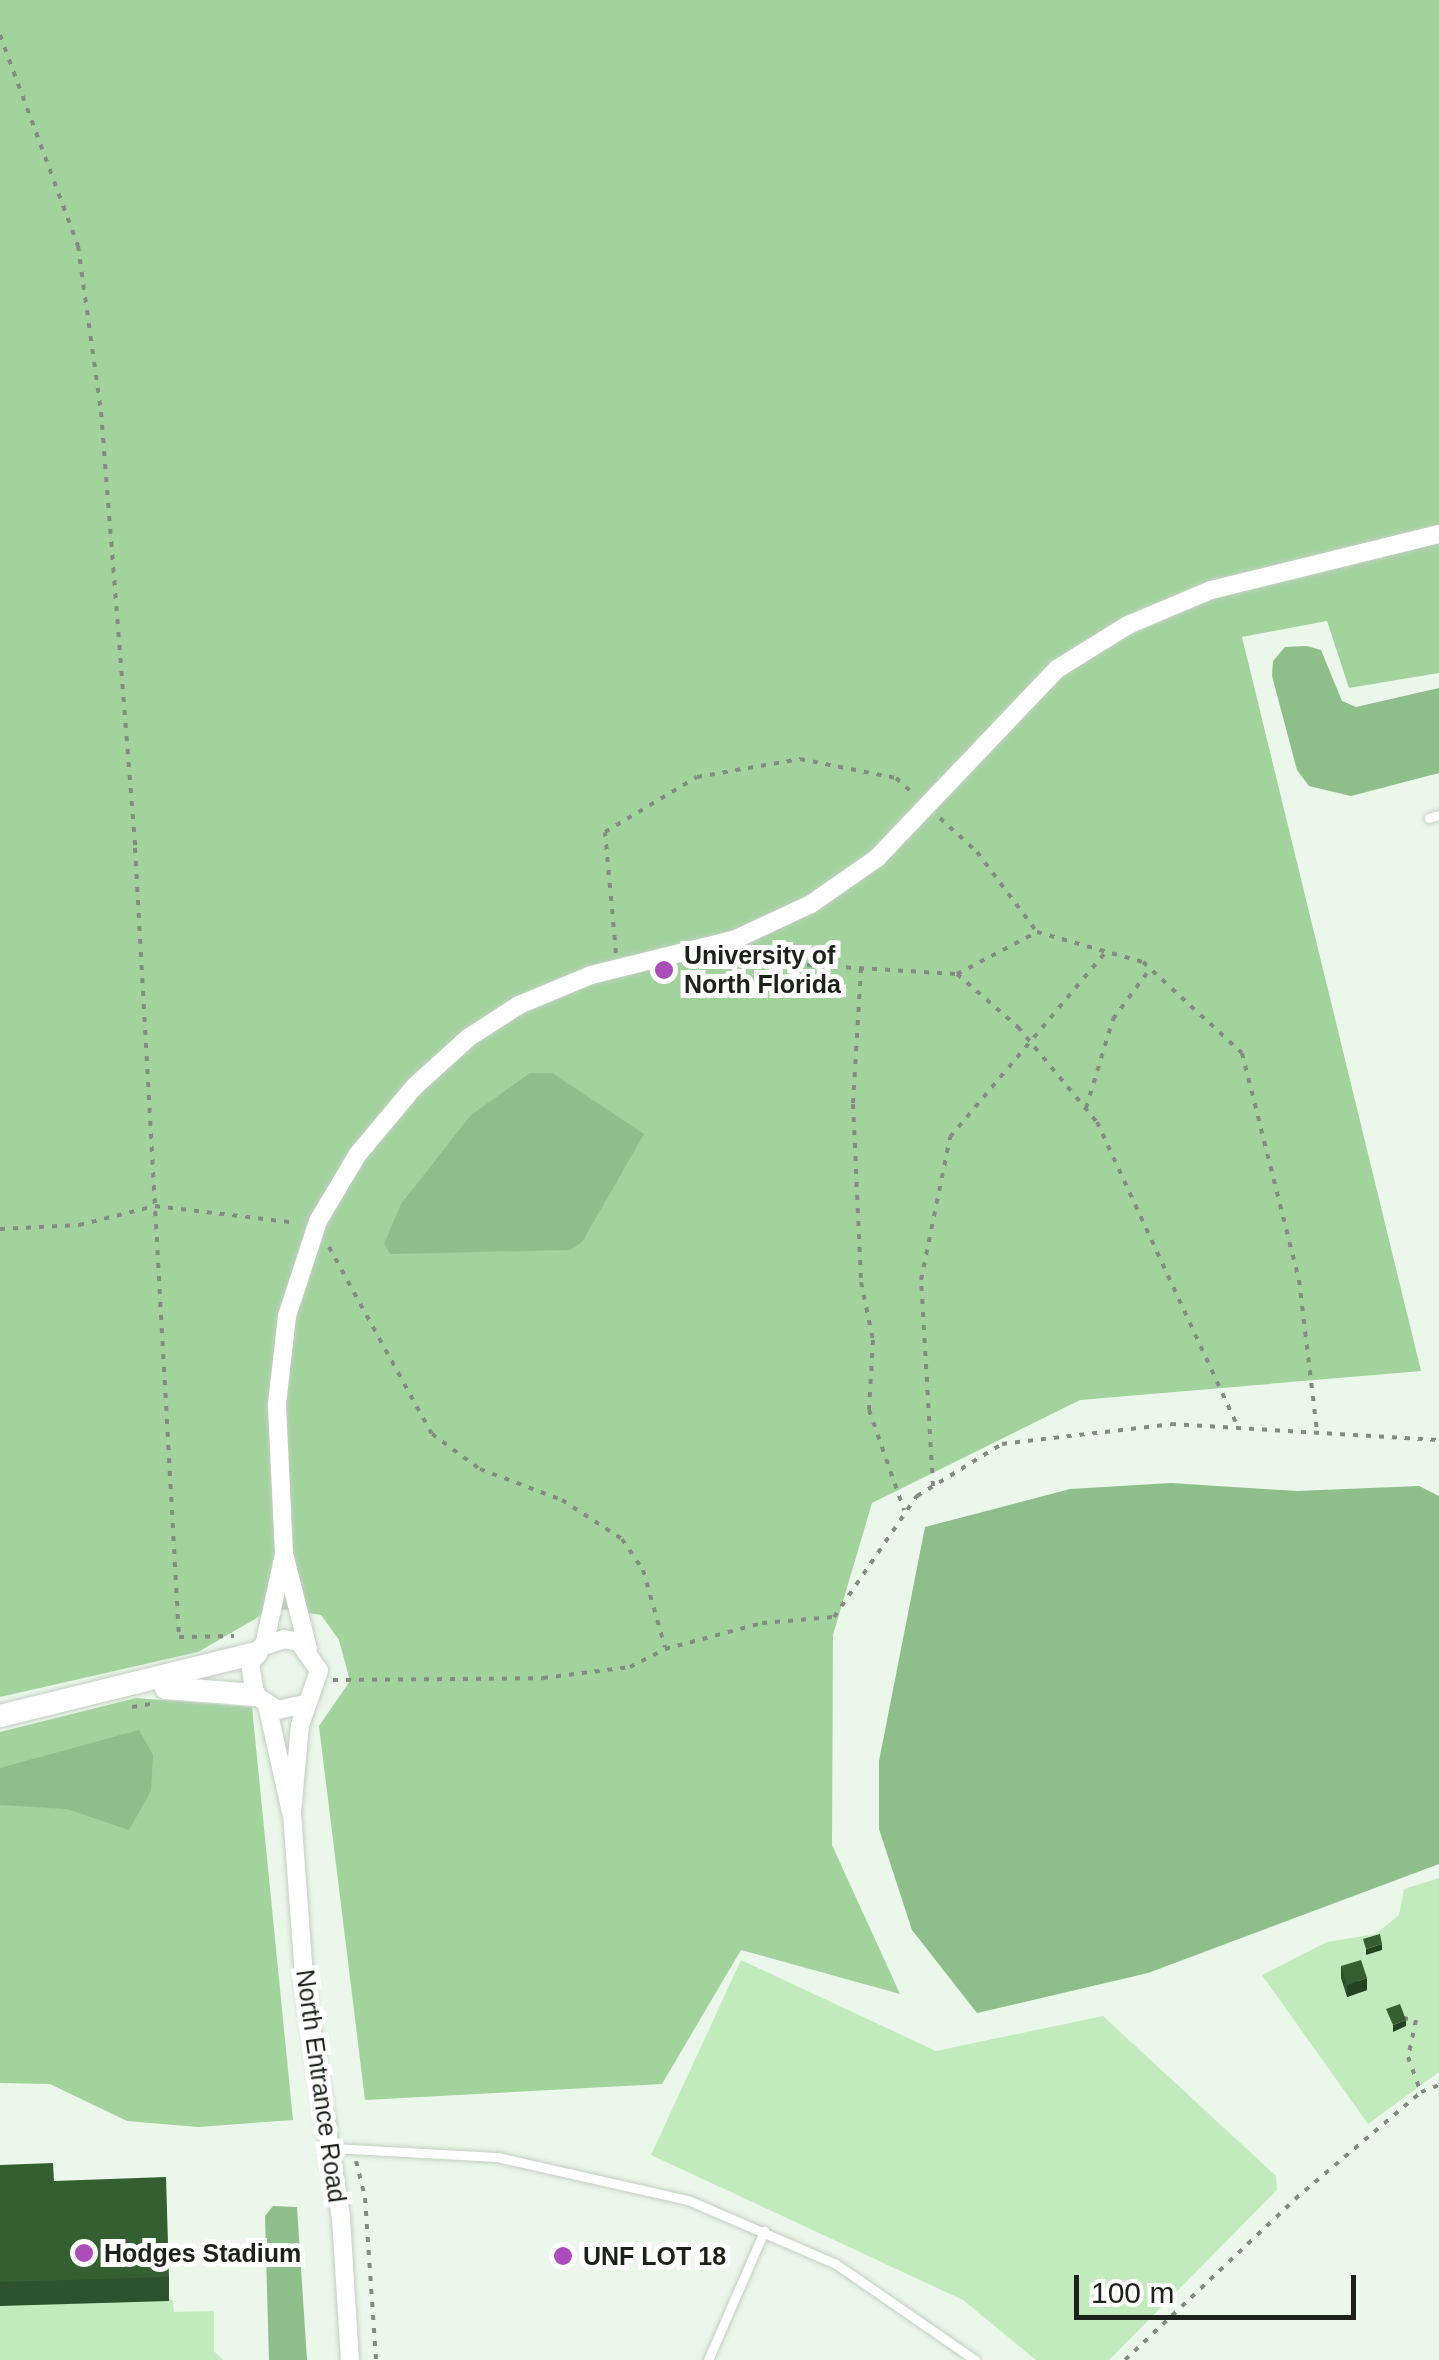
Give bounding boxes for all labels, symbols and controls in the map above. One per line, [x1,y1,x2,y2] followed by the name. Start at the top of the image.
[684,941,841,1000] place label: University of North Florida
[653,959,675,981] marker: University of North Florida
[290,1968,352,2204] street label: North Entrance Road
[104,2238,301,2268] place label: Hodges Stadium
[583,2241,726,2271] place label: UNF LOT 18
[73,2242,95,2264] marker: Hodges Stadium
[552,2245,574,2267] marker: UNF LOT 18
[1079,2255,1362,2317] scale bar
[1091,2276,1174,2309] text: 100 m

